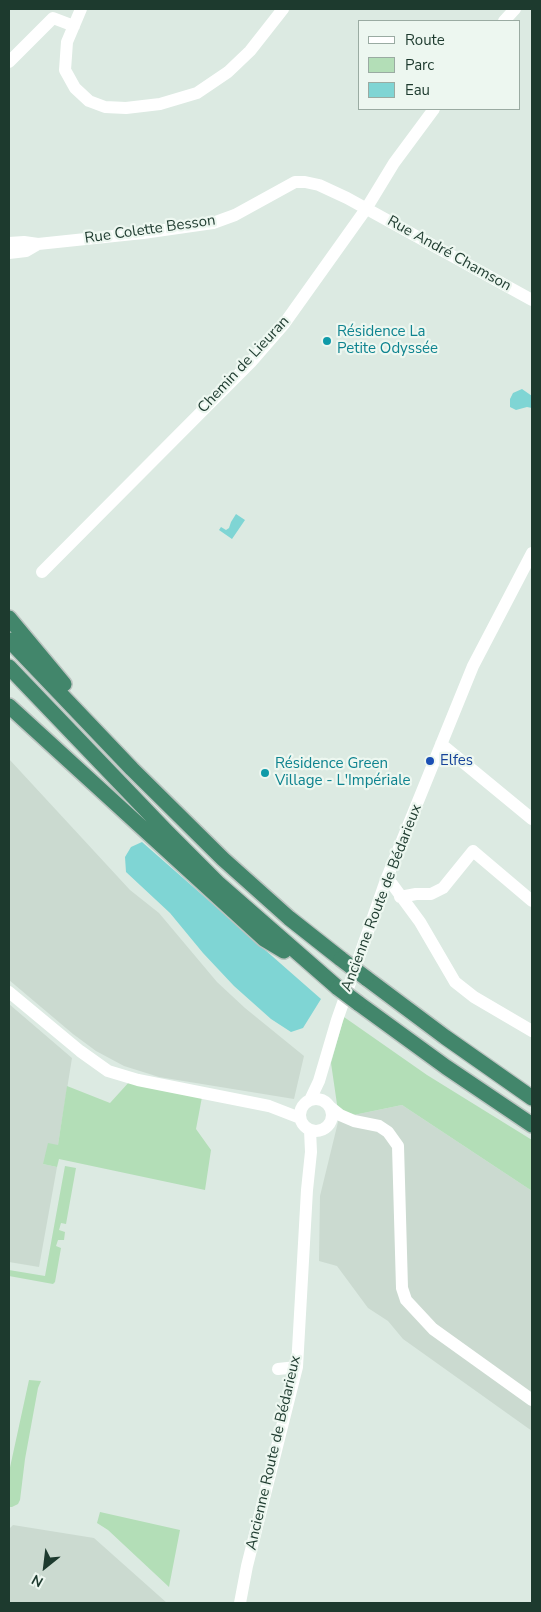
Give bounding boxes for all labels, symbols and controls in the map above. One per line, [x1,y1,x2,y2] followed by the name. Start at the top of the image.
[358,20,521,110] legend
[405,30,445,50] text: Route
[405,55,434,75] text: Parc
[405,80,430,100] text: Eau
[83,212,217,248] street label: Rue Colette Besson
[384,212,514,296] street label: Rue André Chamson
[195,313,293,417] street label: Chemin de Lieuran
[337,323,438,358] place label: Résidence La Petite Odyssée
[321,335,333,347] marker: Résidence La Petite Odyssée
[440,752,473,770] place label: Elfes
[275,755,410,790] place label: Résidence Green Village - L'Impériale
[424,755,436,767] marker: Elfes
[259,767,271,779] marker: Résidence Green Village - L'Impériale
[338,802,426,994] street label: Ancienne Route de Bédarieux
[243,1354,305,1552] street label: Ancienne Route de Bédarieux
[20,1542,70,1592] north arrow
[28,1570,47,1591] text: N

